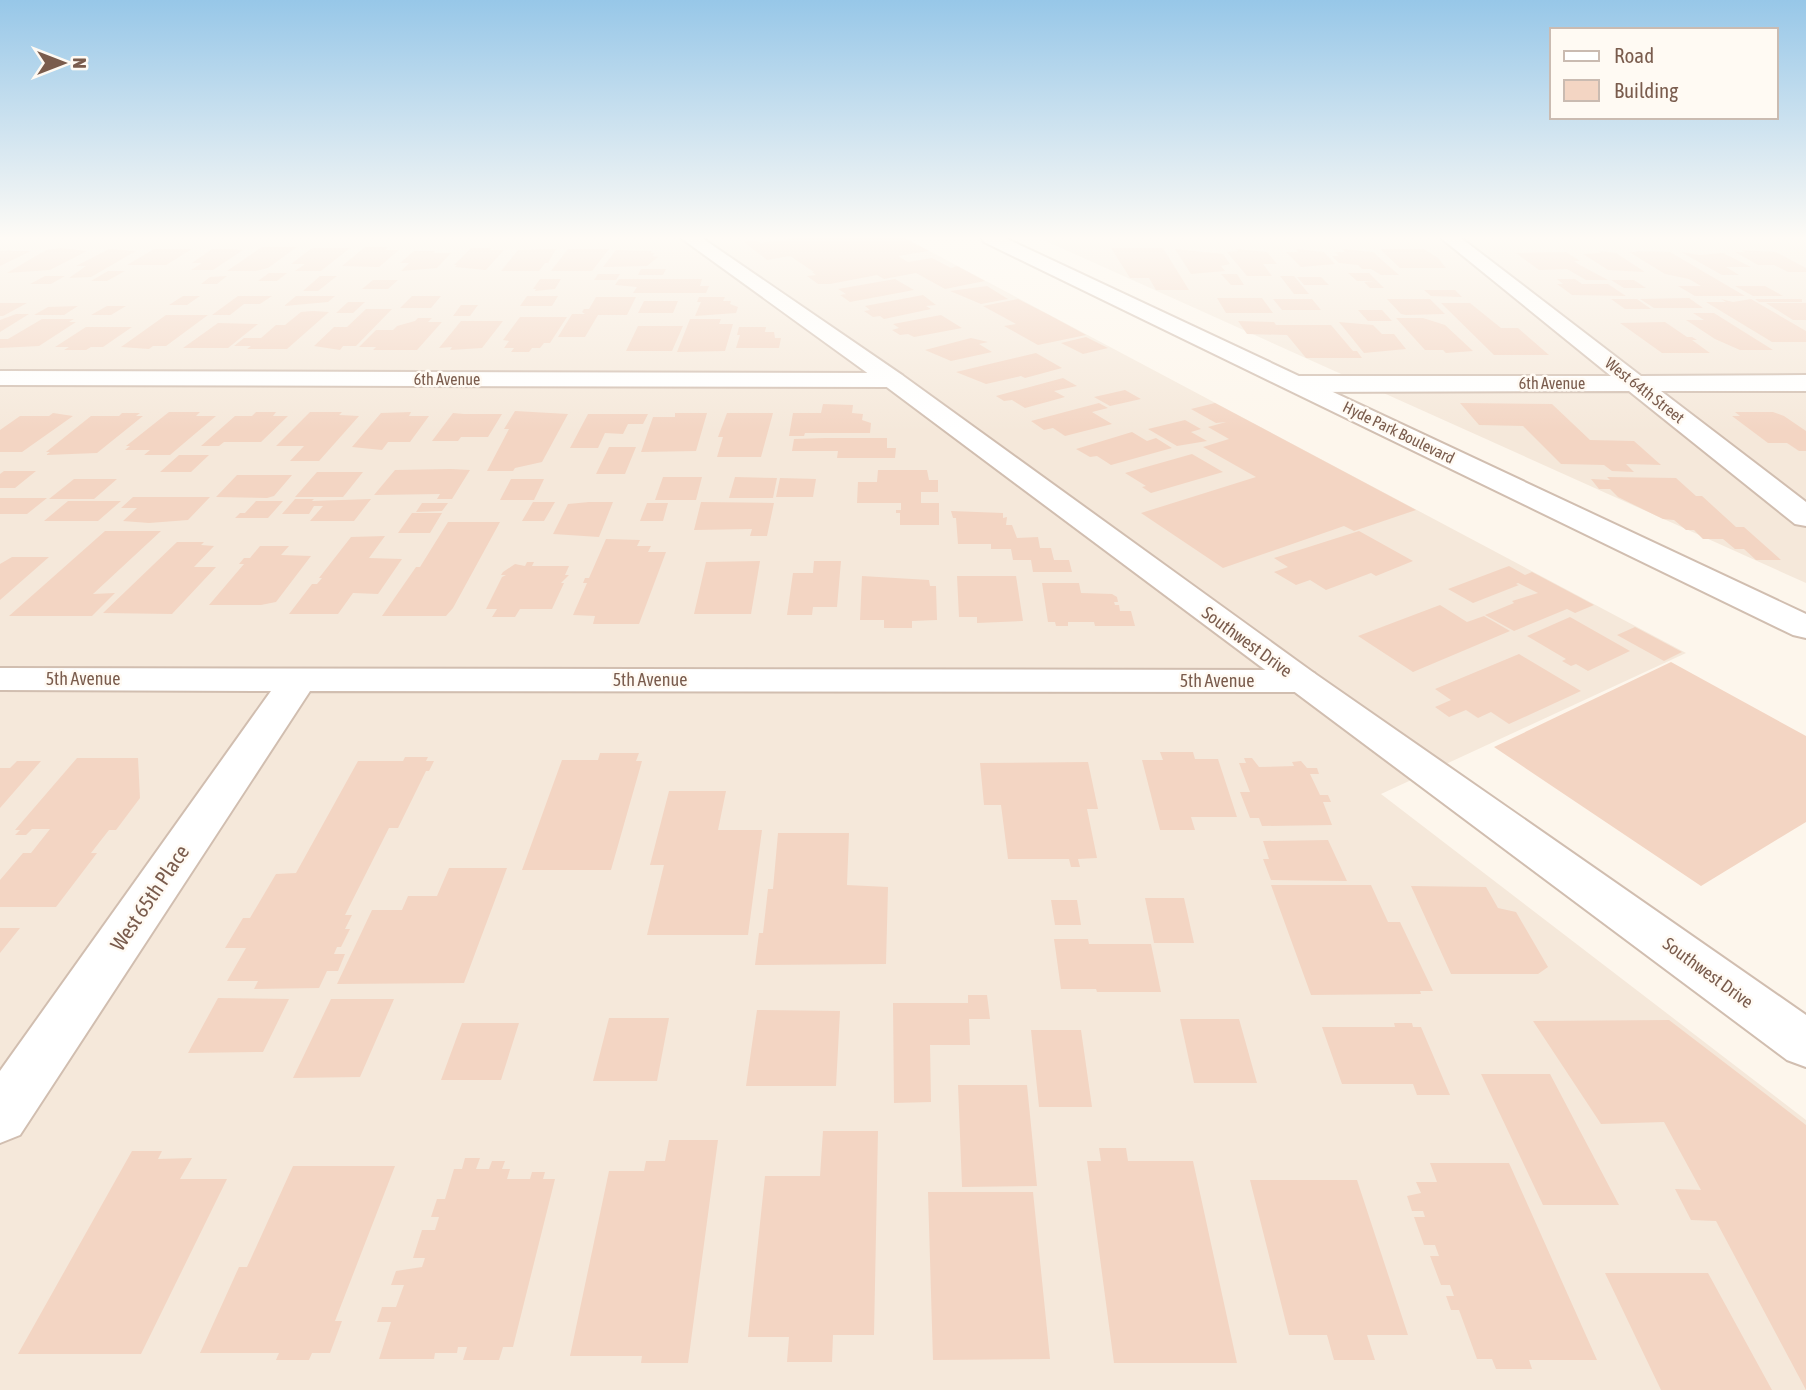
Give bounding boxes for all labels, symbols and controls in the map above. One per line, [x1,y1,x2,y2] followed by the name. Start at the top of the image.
[28,28,98,98] north arrow
[1550,28,1778,119] legend
[1614,43,1654,67] text: Road
[69,57,91,69] text: N
[1614,78,1678,102] text: Building
[1602,353,1688,427] street label: West 64th Street
[414,370,480,388] street label: 6th Avenue
[1519,374,1585,392] street label: 6th Avenue
[1340,397,1458,468] street label: Hyde Park Boulevard
[1198,602,1296,681] street label: Southwest Drive
[46,668,120,689] street label: 5th Avenue
[613,669,687,690] street label: 5th Avenue
[1180,670,1254,691] street label: 5th Avenue
[105,840,193,955] street label: West 65th Place
[1659,933,1757,1012] street label: Southwest Drive

